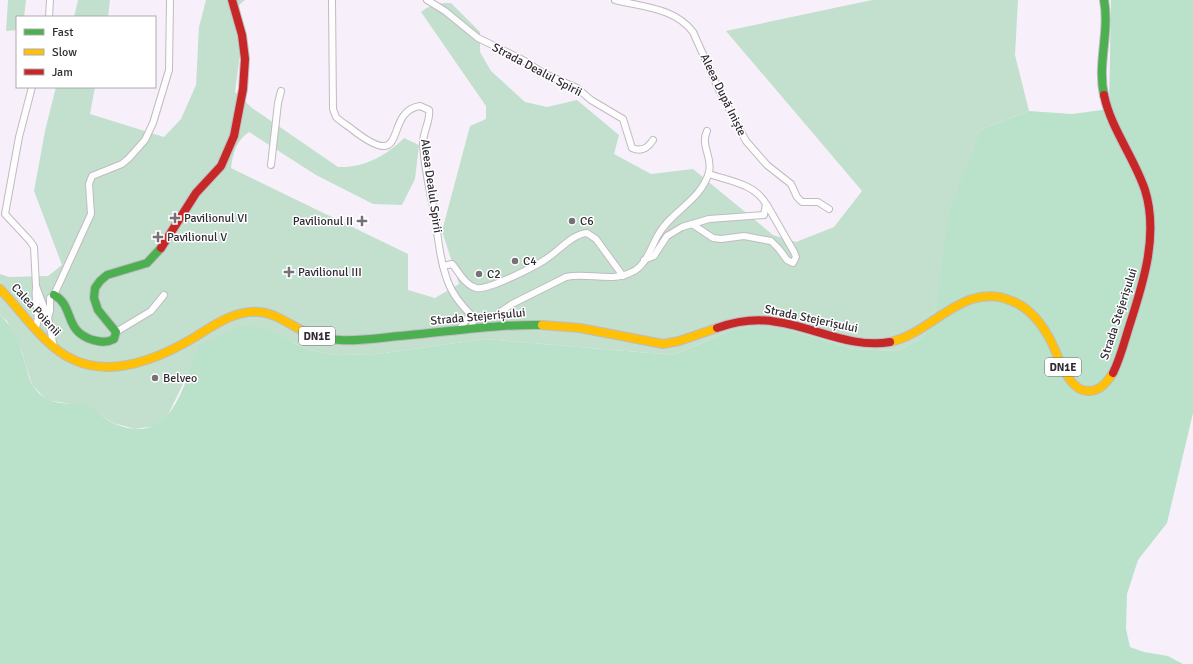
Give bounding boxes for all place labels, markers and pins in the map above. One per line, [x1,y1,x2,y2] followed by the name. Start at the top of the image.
[184,211,248,226] place label: Pavilionul VI
[169,212,181,224] marker: Pavilionul VI
[293,214,353,229] place label: Pavilionul II
[580,214,594,229] place label: C6
[356,215,368,227] marker: Pavilionul II
[567,216,577,226] marker: C6
[167,230,227,245] place label: Pavilionul V
[152,231,164,243] marker: Pavilionul V
[523,254,537,269] place label: C4
[510,256,520,266] marker: C4
[298,265,362,280] place label: Pavilionul III
[283,266,295,278] marker: Pavilionul III
[487,267,501,282] place label: C2
[474,269,484,279] marker: C2
[163,371,197,386] place label: Belveo
[150,373,160,383] marker: Belveo

